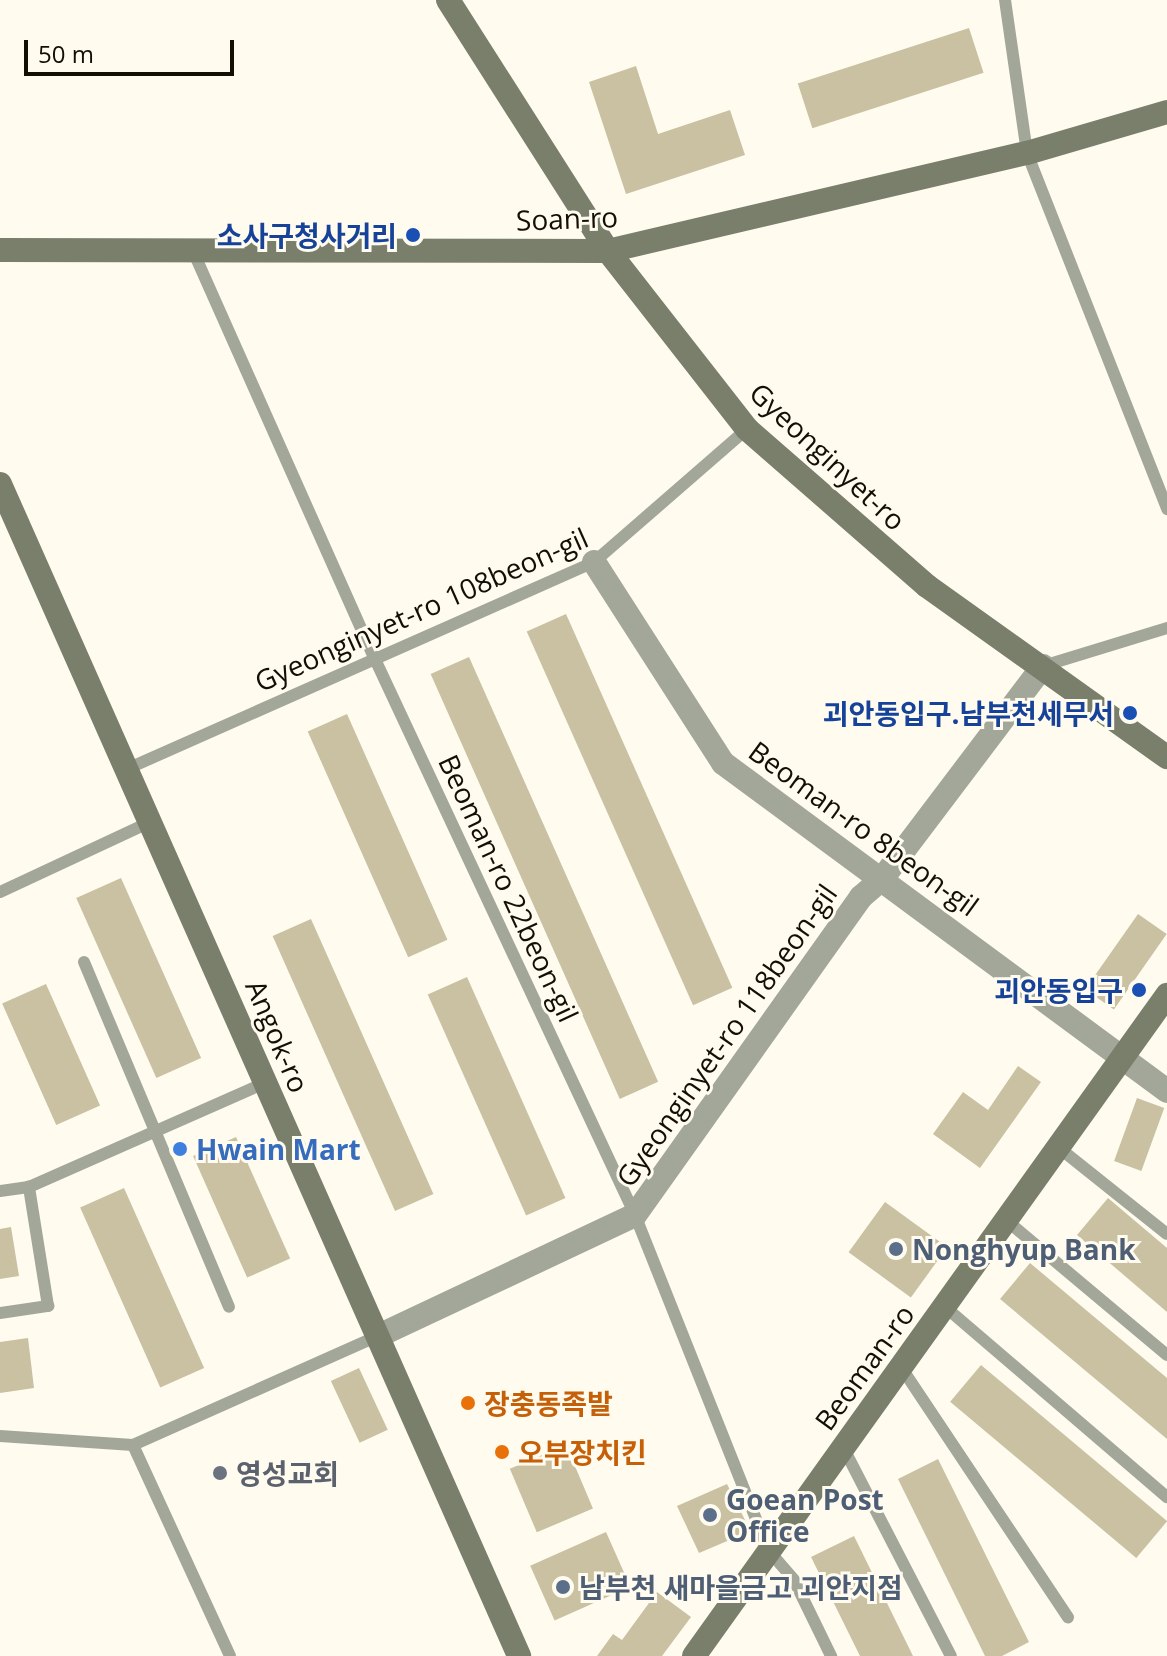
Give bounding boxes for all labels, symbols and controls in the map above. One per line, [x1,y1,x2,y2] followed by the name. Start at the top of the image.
[28,24,238,74] scale bar
[38,37,94,70] text: 50 m
[515,199,619,237] street label: Soan-ro
[217,218,397,252] place label: 소사구청사거리
[404,226,422,244] marker: 소사구청사거리
[743,375,913,537] street label: Gyeonginyet-ro
[249,520,593,698] street label: Gyeonginyet-ro 108beon-gil
[823,696,1114,730] place label: 괴안동입구.남부천세무서
[1121,704,1139,722] marker: 괴안동입구.남부천세무서
[743,734,985,922] street label: Beoman-ro 8beon-gil
[432,749,586,1027] street label: Beoman-ro 22beon-gil
[609,877,843,1193] street label: Gyeonginyet-ro 118beon-gil
[994,973,1123,1007] place label: 괴안동입구
[239,975,317,1097] street label: Angok-ro
[1130,981,1148,999] marker: 괴안동입구
[196,1132,361,1166] place label: Hwain Mart
[171,1140,189,1158] marker: Hwain Mart
[912,1232,1136,1266] place label: Nonghyup Bank
[887,1240,905,1258] marker: Nonghyup Bank
[807,1298,921,1436] street label: Beoman-ro
[484,1386,613,1420] place label: 장충동족발
[459,1394,477,1412] marker: 장충동족발
[518,1435,647,1469] place label: 오부장치킨
[493,1443,511,1461] marker: 오부장치킨
[236,1456,339,1490] place label: 영성교회
[211,1464,229,1482] marker: 영성교회
[726,1482,884,1548] place label: Goean Post Office
[701,1506,719,1524] marker: Goean Post Office
[579,1570,903,1604] place label: 남부천 새마을금고 괴안지점
[554,1578,572,1596] marker: 남부천 새마을금고 괴안지점

